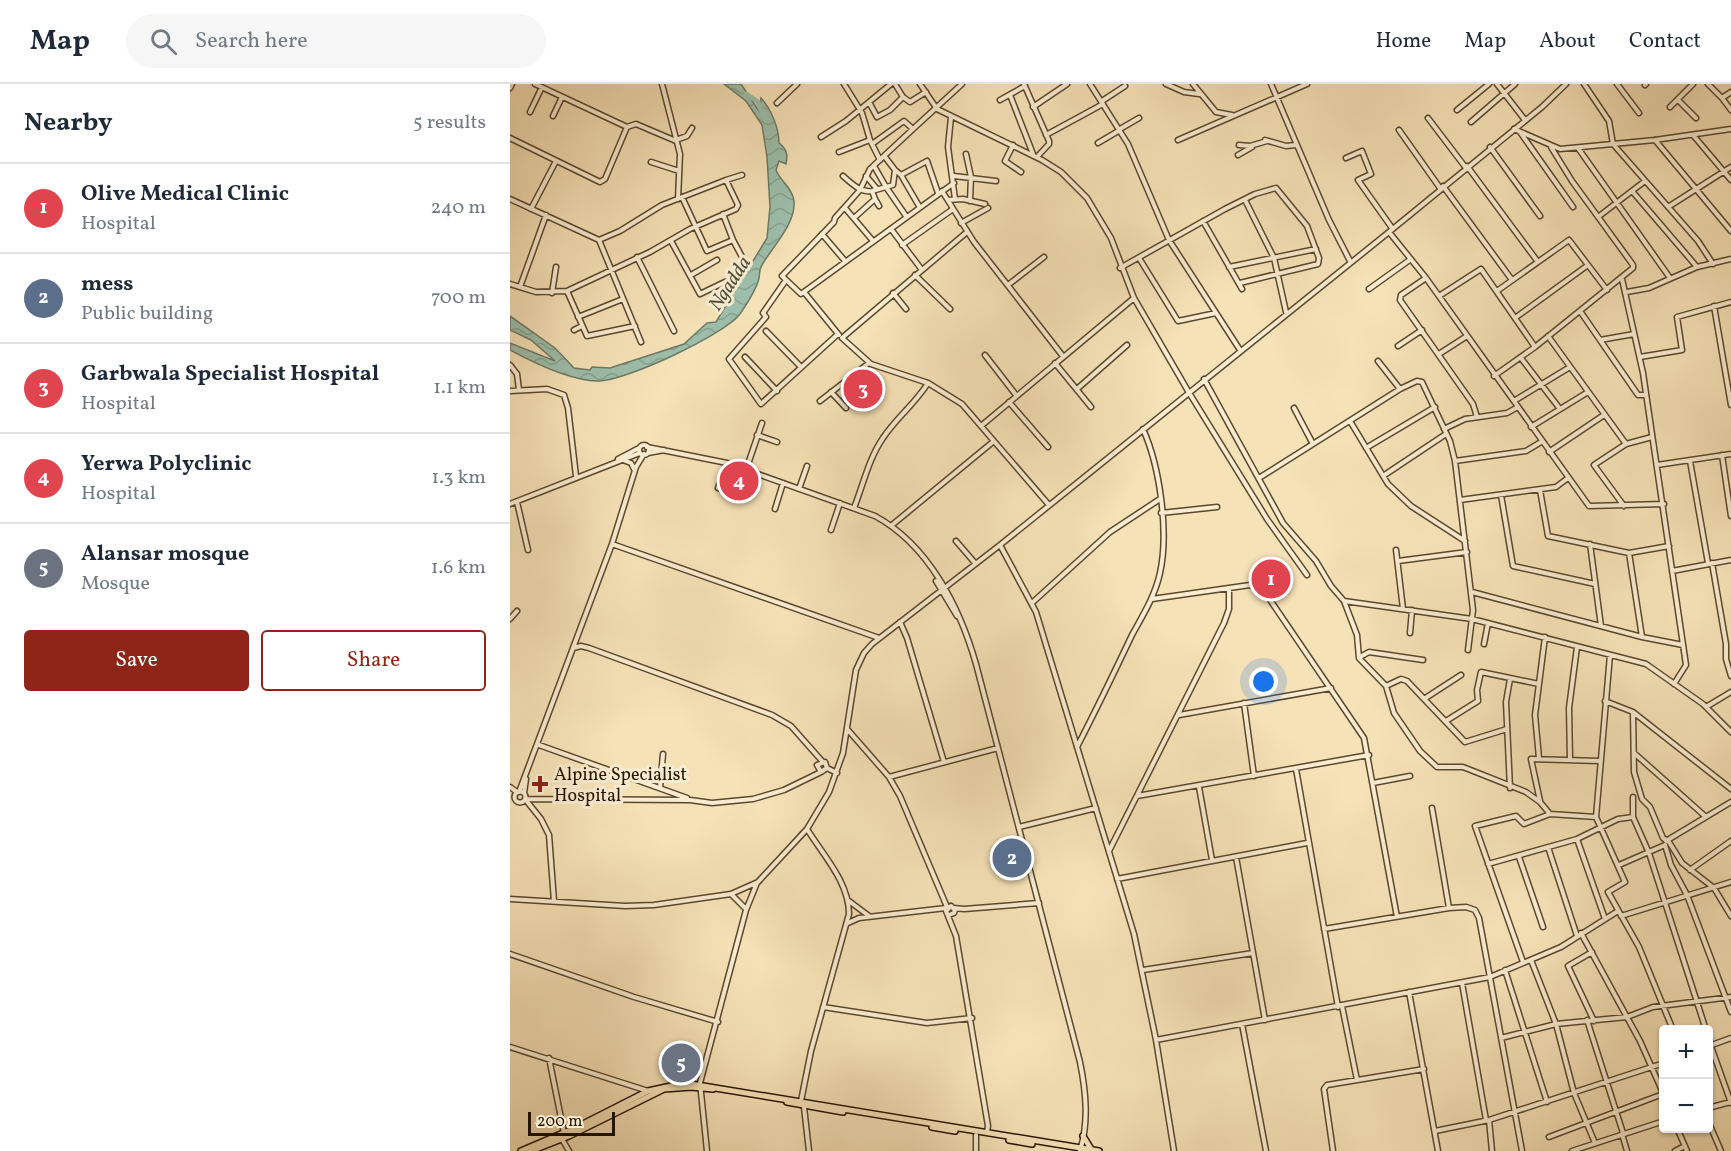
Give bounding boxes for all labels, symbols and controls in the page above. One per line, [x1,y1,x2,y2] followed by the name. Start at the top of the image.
[126,14,546,68] search box
[30,22,90,61] text: Map
[147,25,180,58] icon: search
[195,26,308,57] text: Search here
[1376,27,1431,56] text: Home
[1464,27,1506,56] text: Map
[1539,27,1596,56] text: About
[1629,27,1701,56] text: Contact
[24,105,113,141] text: Nearby
[413,109,486,137] text: 5 results
[81,179,289,210] text: Olive Medical Clinic
[39,194,48,222] text: 1
[431,194,486,222] text: 240 m
[81,210,156,238] text: Hospital
[703,251,759,317] water label: Ngadda
[81,269,134,300] text: mess
[38,284,49,312] text: 2
[431,284,486,312] text: 700 m
[81,300,213,328] text: Public building
[81,359,379,390] text: Garbwala Specialist Hospital
[844,366,882,412] pin: 3
[38,374,49,402] text: 3
[433,374,486,402] text: 1.1 km
[81,390,156,418] text: Hospital
[81,449,251,480] text: Yerwa Polyclinic
[720,458,758,504] pin: 4
[37,464,50,492] text: 4
[431,464,486,492] text: 1.3 km
[81,480,156,508] text: Hospital
[81,539,249,570] text: Alansar mosque
[39,554,48,582] text: 5
[431,554,486,582] text: 1.6 km
[1252,556,1290,602] pin: 1
[81,570,150,598] text: Mosque
[24,630,249,691] button: Save
[261,630,486,691] button: Share
[1249,667,1278,696] your location
[554,763,687,809] place label: Alpine Specialist Hospital
[531,775,549,793] marker: Alpine Specialist Hospital
[992,836,1032,880] pin: 2
[1659,1025,1713,1133] map controls
[1659,1025,1713,1079] button: +
[662,1040,700,1086] pin: 5
[1659,1079,1713,1133] button: −
[528,1109,615,1136] scale bar
[537,1111,582,1133] text: 200 m

